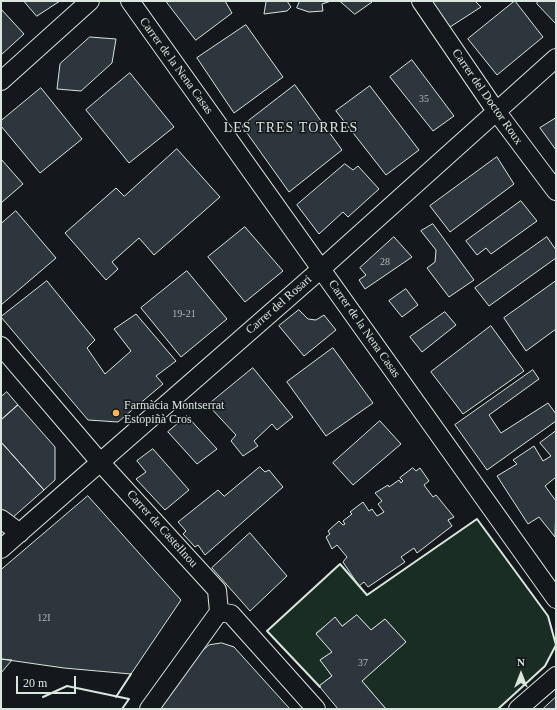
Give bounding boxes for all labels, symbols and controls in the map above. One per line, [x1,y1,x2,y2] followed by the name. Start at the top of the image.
[136,15,216,117] street label: Carrer de la Nena Casas
[449,46,525,148] street label: Carrer del Doctor Roux
[419,93,429,105] house number: 35
[224,120,358,136] district label: LES TRES TORRES
[380,256,390,268] house number: 28
[243,272,315,338] street label: Carrer del Rosari
[325,277,403,381] street label: Carrer de la Nena Casas
[172,308,196,320] house number: 19-21
[124,399,224,427] place label: Farmàcia Montserrat Estopiñà Cros
[111,408,121,418] marker: Farmàcia Montserrat Estopiñà Cros
[123,487,201,571] street label: Carrer de Castellnou
[37,612,51,624] house number: 12I
[501,654,541,694] north arrow
[517,656,525,668] text: N
[358,657,368,669] house number: 37
[18,668,78,694] scale bar
[23,676,47,690] text: 20 m

